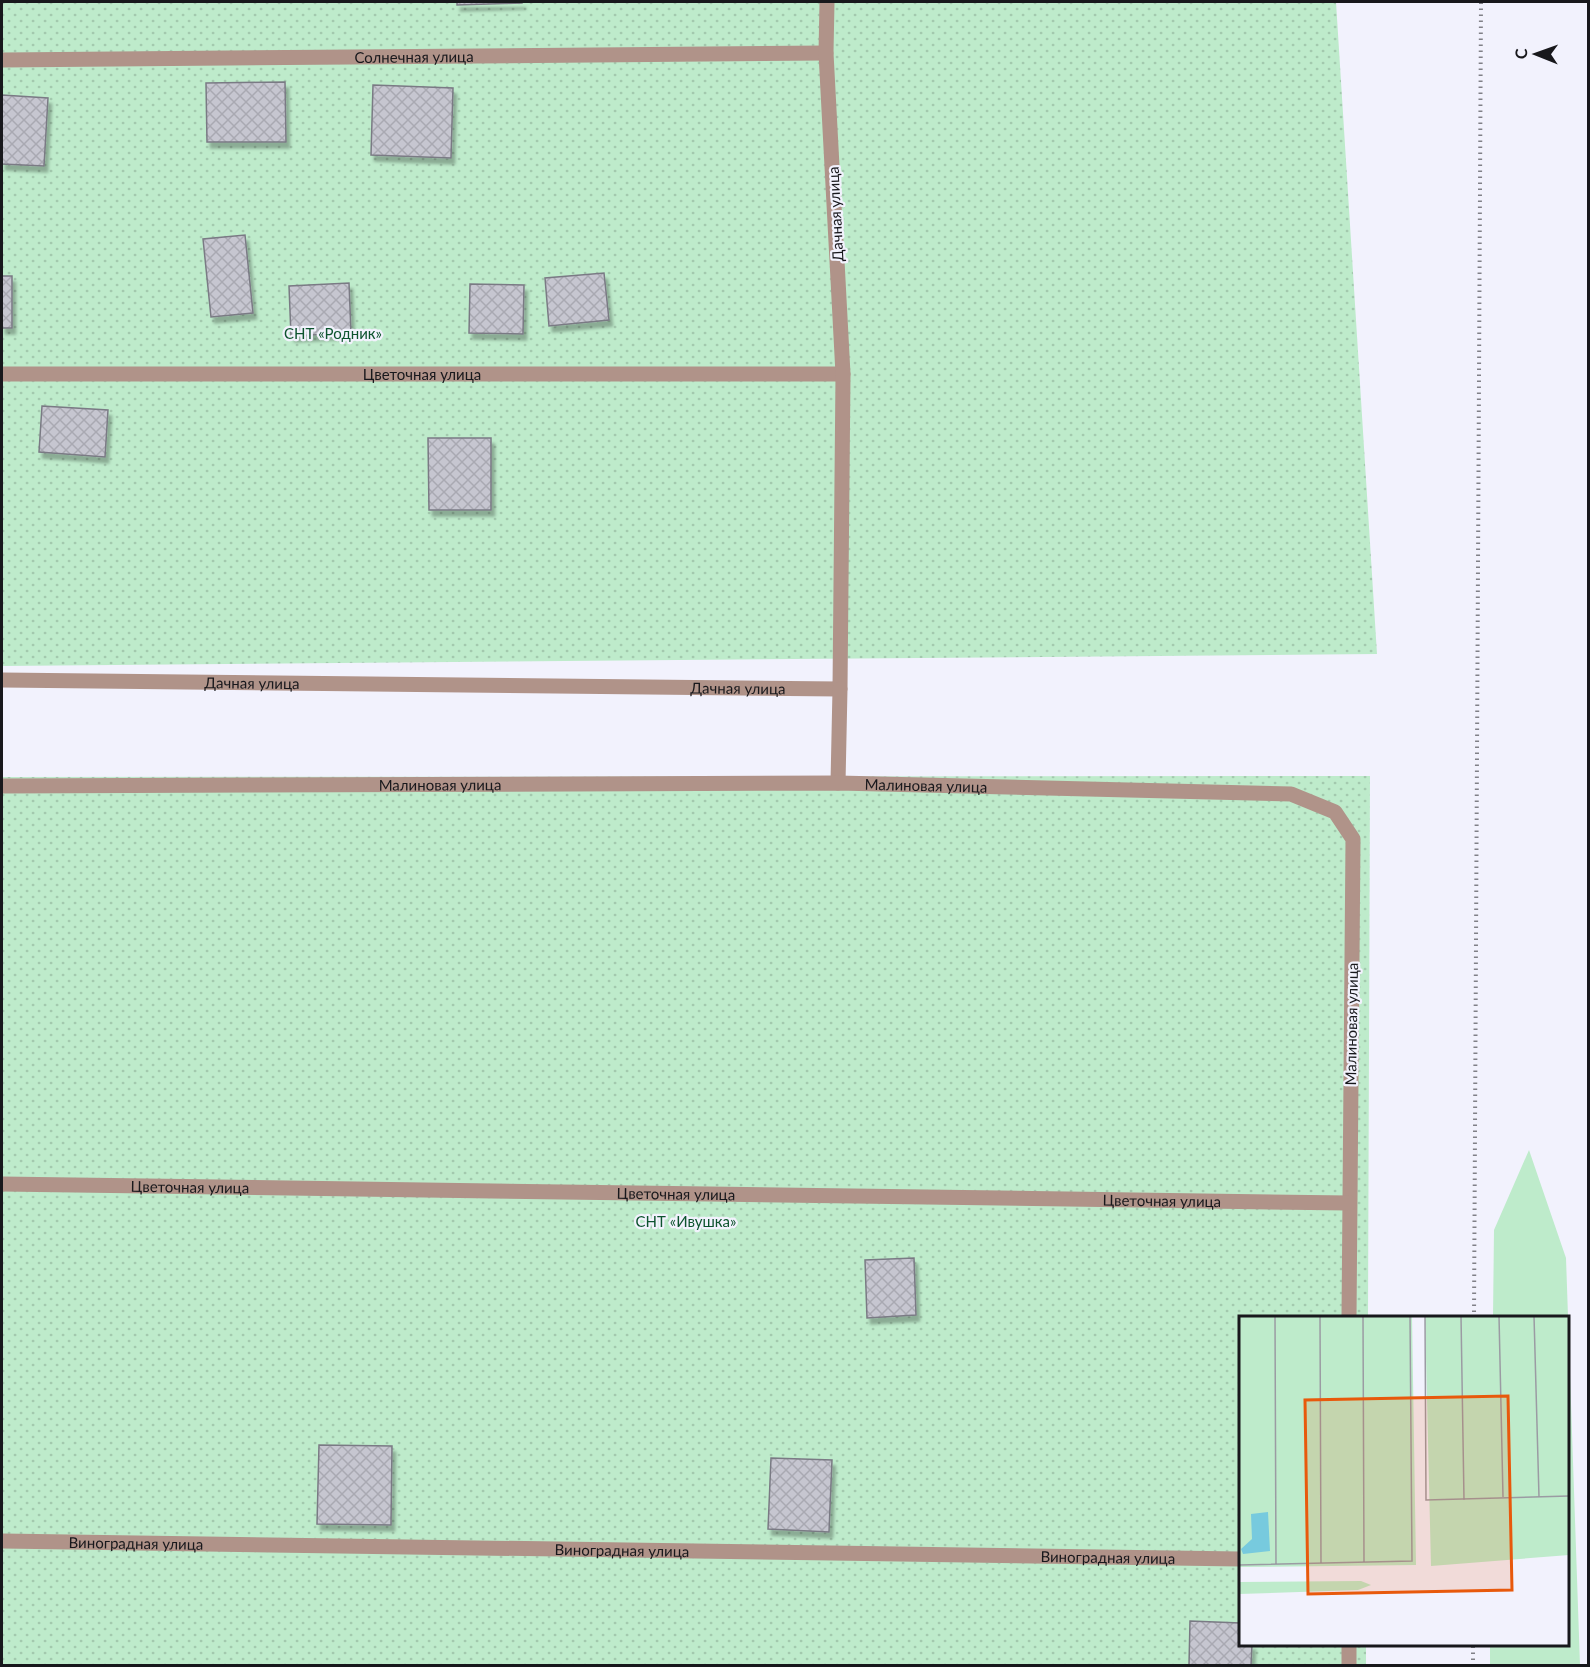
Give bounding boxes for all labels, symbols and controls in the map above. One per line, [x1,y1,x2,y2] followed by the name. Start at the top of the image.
[1506,24,1566,84] north arrow
[354,47,474,66] street label: Солнечная улица
[1511,48,1530,59] text: С
[824,166,846,262] street label: Дачная улица
[284,324,382,342] park label: СНТ «Родник»
[363,365,481,383] street label: Цветочная улица
[204,673,300,692] street label: Дачная улица
[690,678,786,697] street label: Дачная улица
[379,775,501,794] street label: Малиновая улица
[864,775,988,796] street label: Малиновая улица
[1341,963,1361,1085] street label: Малиновая улица
[131,1177,249,1196] street label: Цветочная улица
[617,1184,735,1203] street label: Цветочная улица
[1102,1191,1221,1210] street label: Цветочная улица
[636,1212,736,1230] park label: СНТ «Ивушка»
[1239,1316,1569,1646] inset map
[69,1533,203,1553] street label: Виноградная улица
[554,1540,689,1560] street label: Виноградная улица
[1040,1547,1175,1567] street label: Виноградная улица

